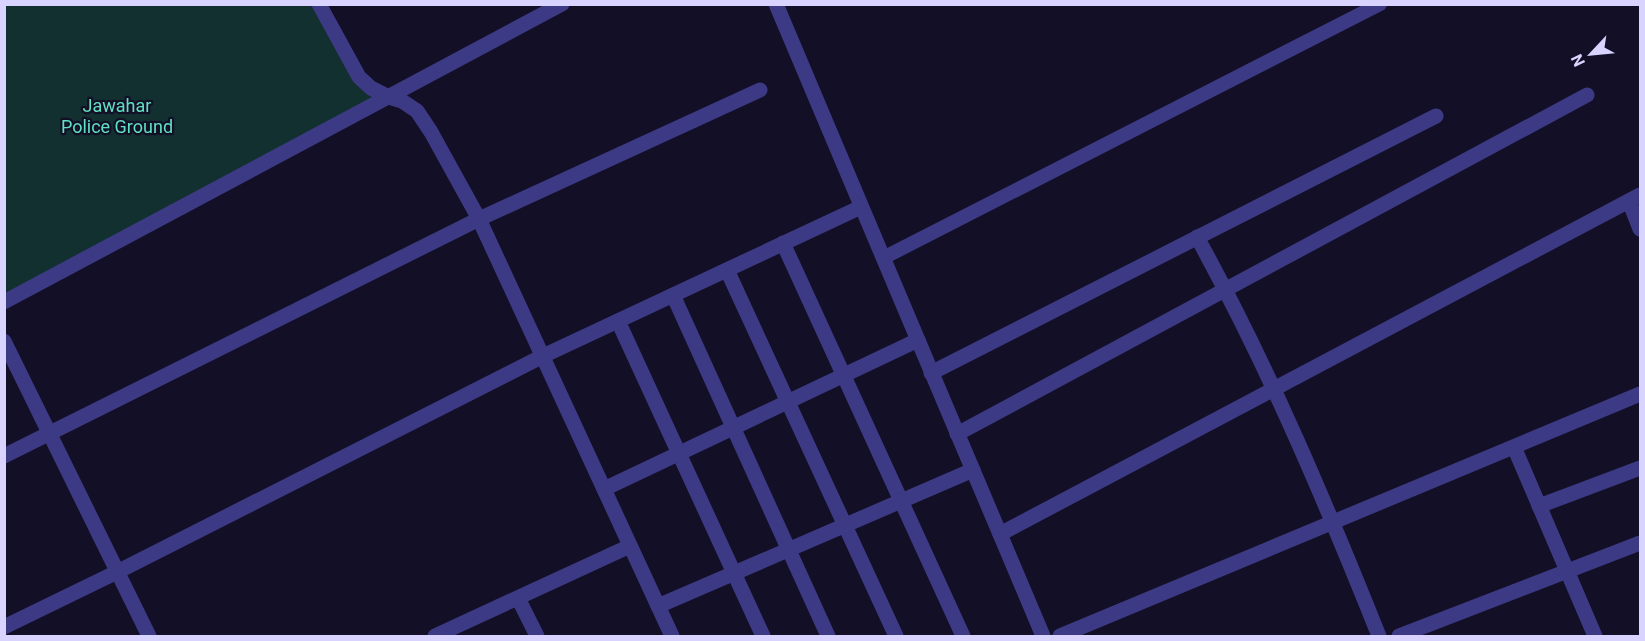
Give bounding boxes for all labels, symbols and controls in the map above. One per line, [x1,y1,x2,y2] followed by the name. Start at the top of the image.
[1561,24,1621,84] north arrow
[1567,51,1589,70] text: N
[61,95,173,137] park label: Jawahar Police Ground

